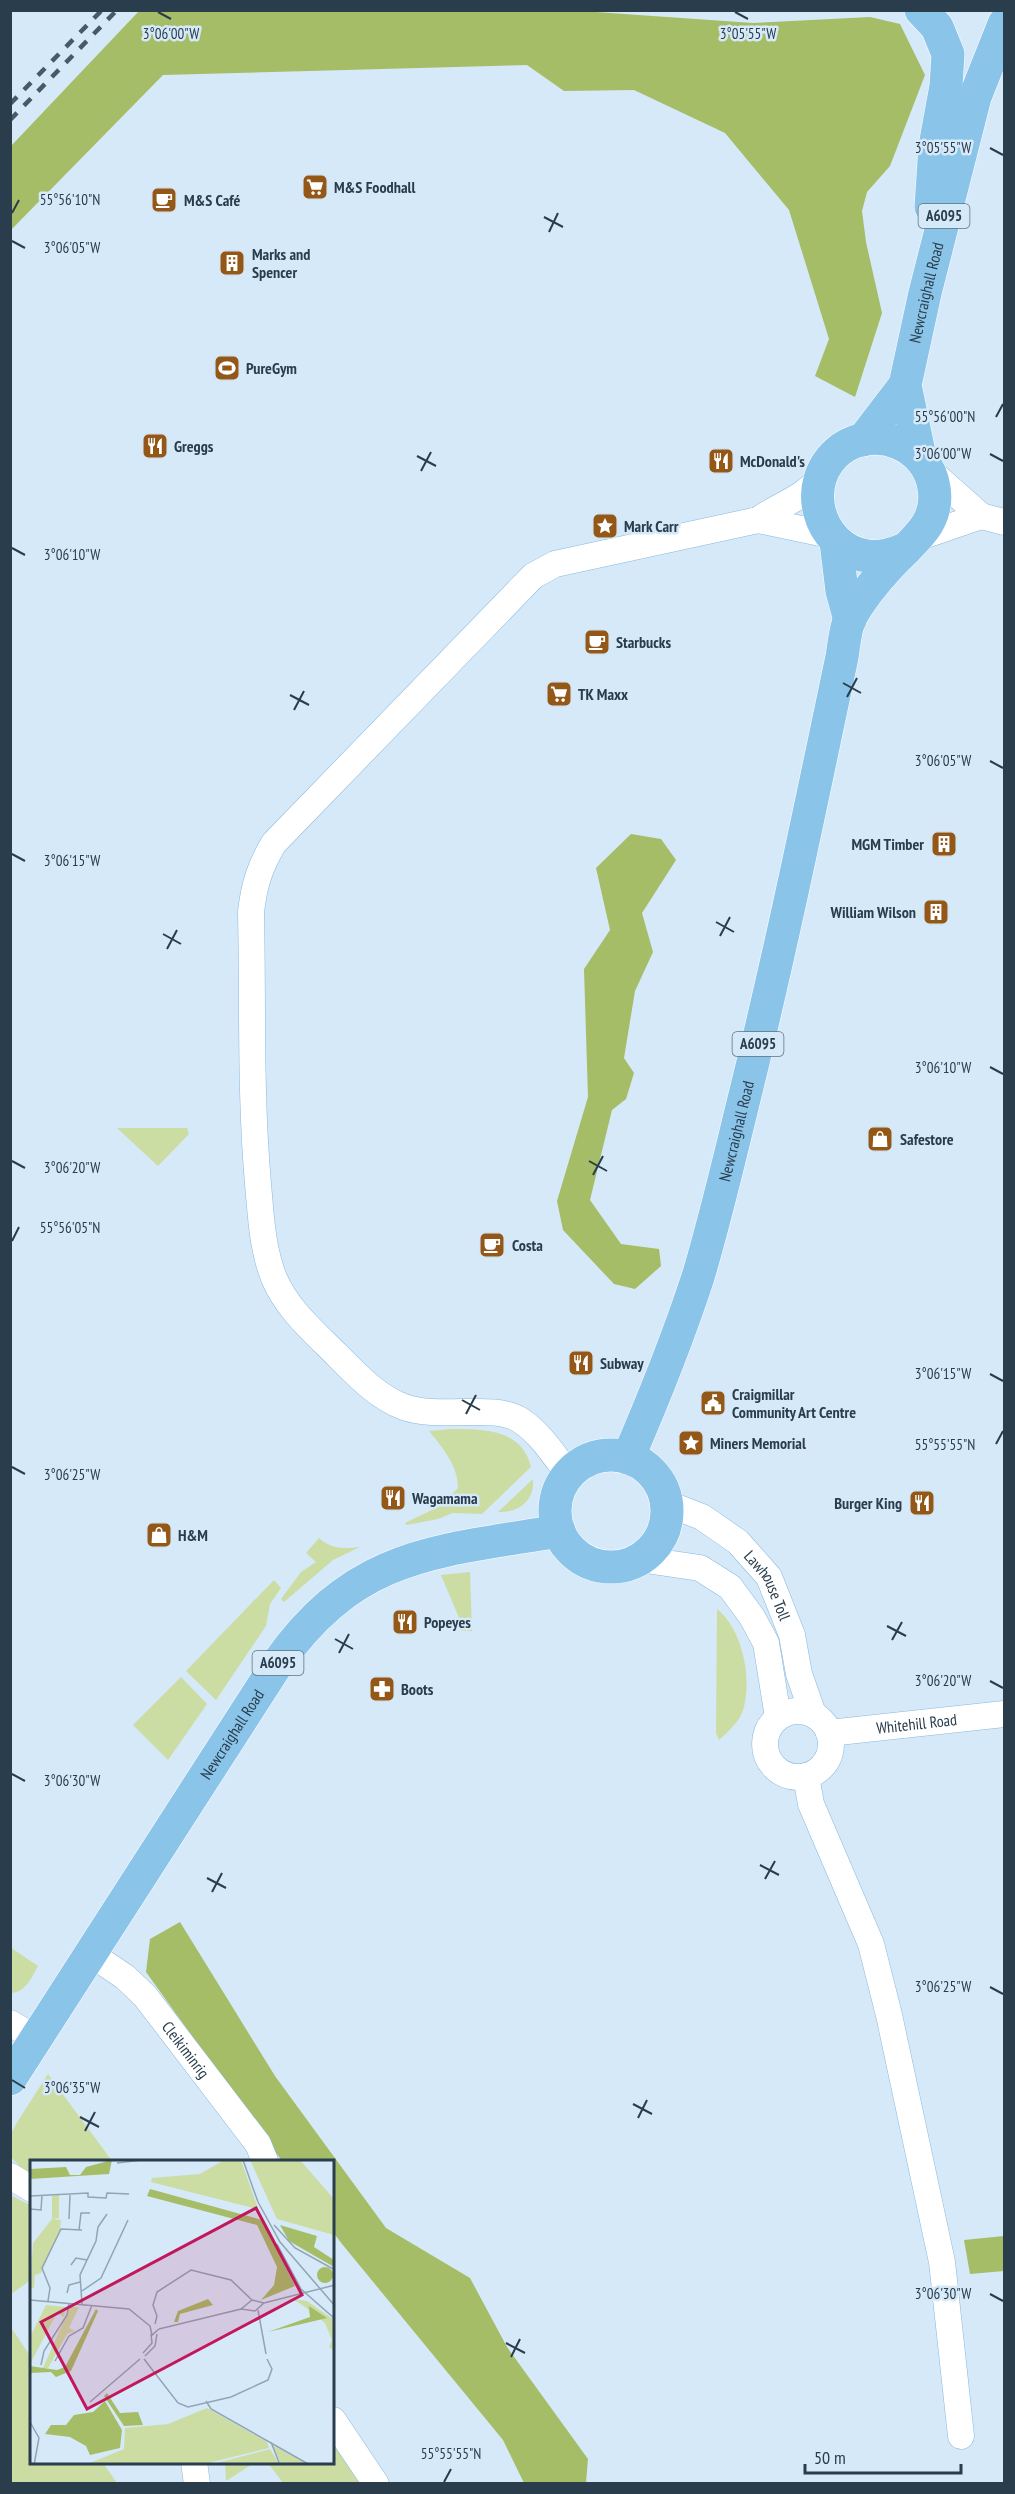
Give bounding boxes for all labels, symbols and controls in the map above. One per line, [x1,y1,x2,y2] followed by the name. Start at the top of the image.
[143,24,199,43] text: 3°06'00"W
[720,24,776,43] text: 3°05'55"W
[915,138,971,157] text: 3°05'55"W
[300,172,330,202] supermarket icon: M&S Foodhall
[334,177,415,197] place label: M&S Foodhall
[149,185,179,215] cafe icon: M&S Café
[40,190,100,209] text: 55°56'10"N
[184,190,241,210] place label: M&S Café
[918,204,970,228] road number: A6095
[44,238,100,257] text: 3°06'05"W
[904,240,948,345] street label: Newcraighall Road
[252,244,310,282] place label: Marks and Spencer
[217,248,247,278] building icon: Marks and Spencer
[212,353,242,383] sports icon: PureGym
[246,358,297,378] place label: PureGym
[915,407,975,426] text: 55°56'00"N
[140,431,170,461] restaurant icon: Greggs
[174,436,214,456] place label: Greggs
[915,444,971,463] text: 3°06'00"W
[706,446,736,476] restaurant icon: McDonald's
[740,451,805,471] place label: McDonald's
[590,511,620,541] place icon: Mark Carr
[624,516,679,536] place label: Mark Carr
[44,545,100,564] text: 3°06'10"W
[582,627,612,657] cafe icon: Starbucks
[616,632,671,652] place label: Starbucks
[544,679,574,709] supermarket icon: TK Maxx
[578,684,628,704] place label: TK Maxx
[915,751,971,770] text: 3°06'05"W
[929,829,959,859] building icon: MGM Timber
[852,834,924,854] place label: MGM Timber
[44,851,100,870] text: 3°06'15"W
[921,897,951,927] building icon: William Wilson
[830,902,916,922] place label: William Wilson
[732,1032,783,1056] road number: A6095
[915,1058,971,1077] text: 3°06'10"W
[714,1079,758,1183] street label: Newcraighall Road
[865,1124,895,1154] shop icon: Safestore
[900,1129,954,1149] place label: Safestore
[44,1158,100,1177] text: 3°06'20"W
[40,1218,100,1237] text: 55°56'05"N
[477,1230,507,1260] cafe icon: Costa
[512,1235,543,1255] place label: Costa
[566,1348,596,1378] restaurant icon: Subway
[600,1353,644,1373] place label: Subway
[915,1364,971,1383] text: 3°06'15"W
[732,1384,856,1422] place label: Craigmillar Community Art Centre
[698,1388,728,1418] public building icon: Craigmillar Community Art Centre
[676,1428,706,1458] place icon: Miners Memorial
[710,1433,806,1453] place label: Miners Memorial
[915,1435,975,1454] text: 55°55'55"N
[44,1465,100,1484] text: 3°06'25"W
[378,1483,408,1513] restaurant icon: Wagamama
[411,1488,478,1508] place label: Wagamama
[907,1488,937,1518] restaurant icon: Burger King
[834,1493,902,1513] place label: Burger King
[144,1520,174,1550] shop icon: H&M
[178,1525,208,1545] place label: H&M
[740,1546,795,1624] street label: Lawhouse Toll
[390,1607,420,1637] restaurant icon: Popeyes
[424,1612,471,1632] place label: Popeyes
[252,1651,304,1675] road number: A6095
[915,1671,971,1690] text: 3°06'20"W
[367,1674,397,1704] pharmacy icon: Boots
[401,1679,434,1699] place label: Boots
[196,1685,268,1783] street label: Newcraighall Road
[875,1709,958,1738] street label: Whitehill Road
[44,1771,100,1790] text: 3°06'30"W
[915,1977,971,1996] text: 3°06'25"W
[158,2017,214,2082] street label: Cleikiminrig
[44,2078,100,2097] text: 3°06'35"W
[30,2160,334,2464] inset map
[915,2284,971,2303] text: 3°06'30"W
[805,2437,961,2475] scale bar
[421,2444,481,2463] text: 55°55'55"N
[814,2446,846,2469] text: 50 m

